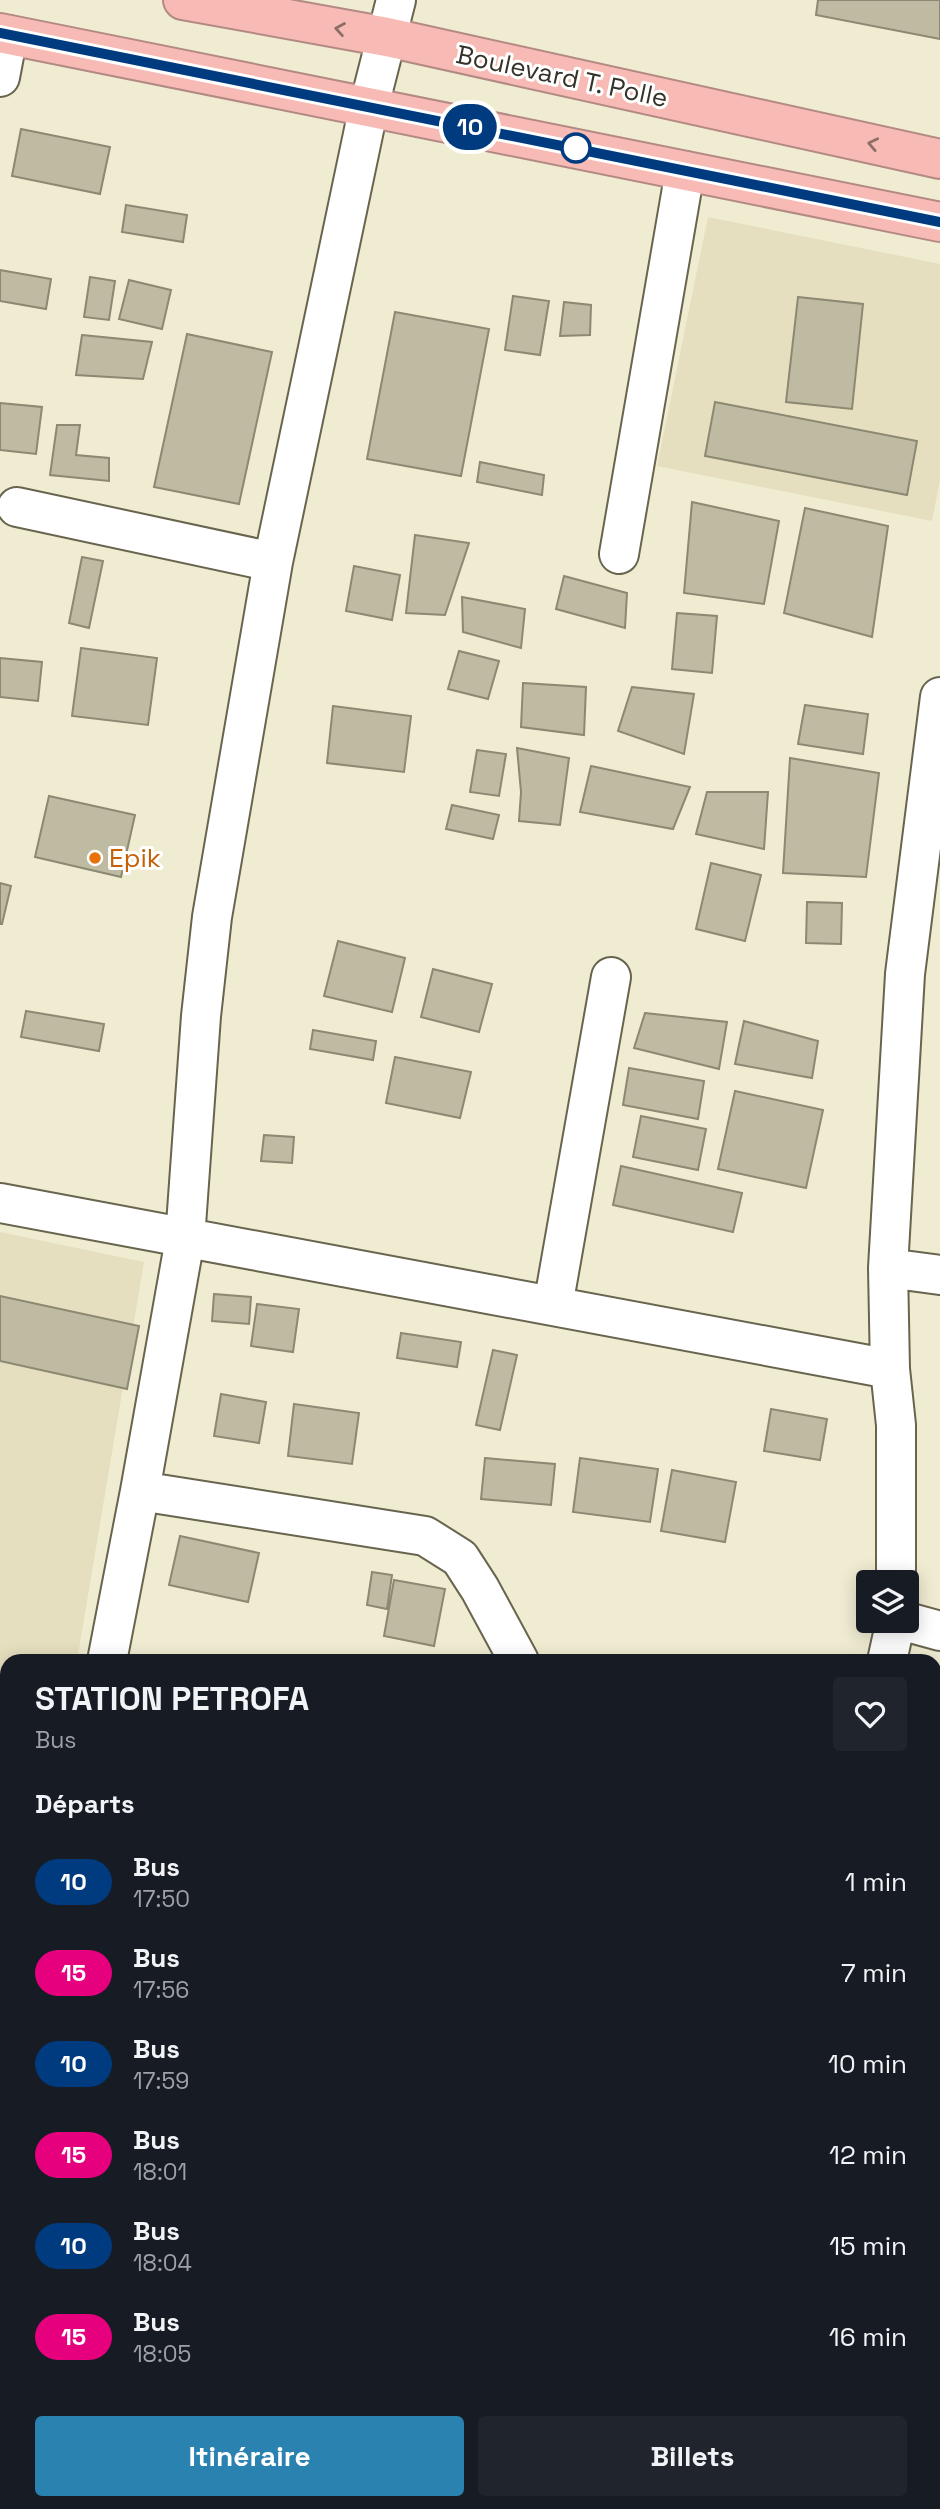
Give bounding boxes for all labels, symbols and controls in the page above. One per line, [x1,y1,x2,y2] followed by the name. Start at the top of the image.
[334,22,346,37] one-way arrow
[453,37,671,115] street label: Boulevard T. Polle
[438,104,502,150] line badge: 10
[457,111,483,142] text: 10
[561,133,591,163] unlabelled marker
[867,138,879,153] one-way arrow
[109,841,161,875] place label: Epik
[87,850,103,866] marker: Epik
[856,1570,919,1633] map controls
[856,1570,919,1633] button: layers
[833,1677,907,1751] button: heart
[35,1678,309,1720] text: STATION PETROFA
[35,1725,76,1755] text: Bus
[35,1787,135,1821] text: Départs
[133,1850,180,1884] text: Bus
[845,1865,907,1899] text: 1 min
[60,1866,87,1897] text: 10
[133,1884,190,1914] text: 17:50
[133,1941,180,1975] text: Bus
[841,1956,907,1990] text: 7 min
[61,1957,86,1988] text: 15
[133,1975,189,2005] text: 17:56
[133,2032,180,2066] text: Bus
[828,2047,907,2081] text: 10 min
[60,2048,87,2079] text: 10
[133,2066,189,2096] text: 17:59
[133,2123,180,2157] text: Bus
[829,2138,907,2172] text: 12 min
[61,2139,86,2170] text: 15
[133,2157,187,2187] text: 18:01
[133,2214,180,2248] text: Bus
[829,2229,907,2263] text: 15 min
[60,2230,87,2261] text: 10
[133,2248,192,2278] text: 18:04
[133,2305,180,2339] text: Bus
[829,2320,907,2354] text: 16 min
[61,2321,86,2352] text: 15
[133,2339,191,2369] text: 18:05
[35,2416,464,2496] button: Itinéraire
[478,2416,907,2496] button: Billets

